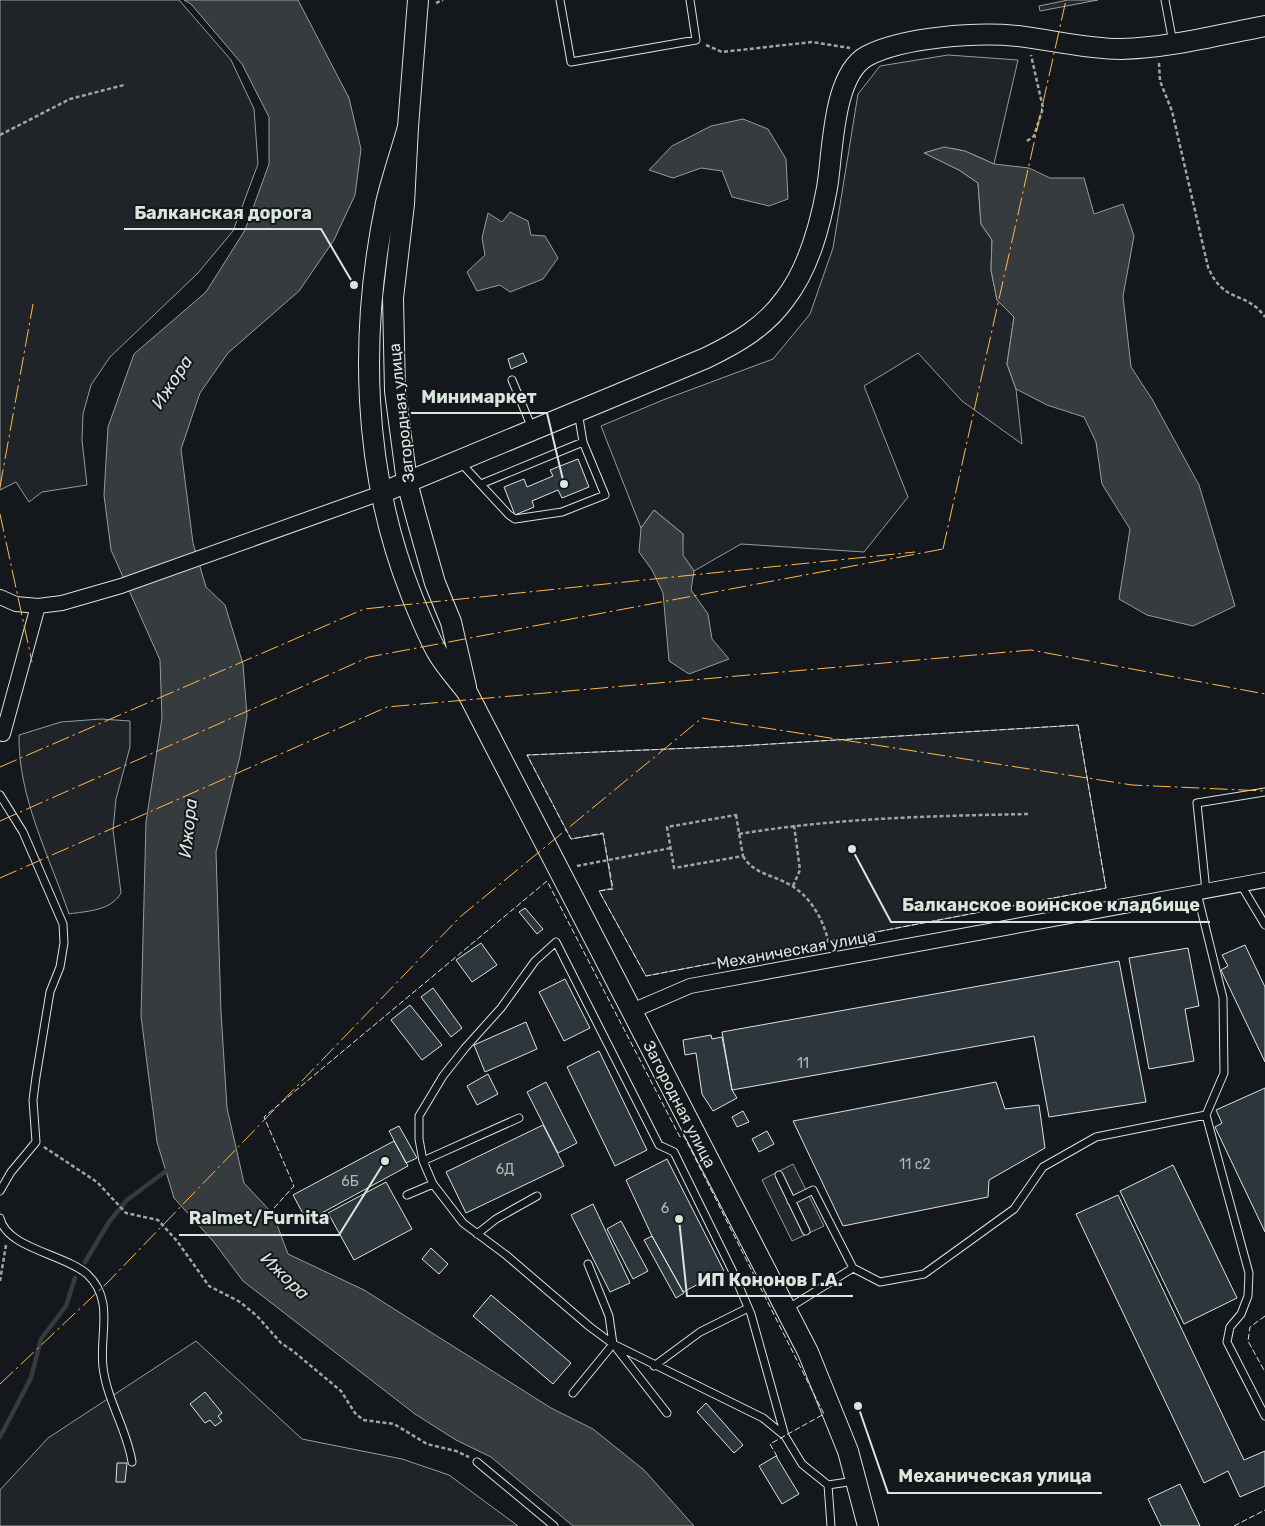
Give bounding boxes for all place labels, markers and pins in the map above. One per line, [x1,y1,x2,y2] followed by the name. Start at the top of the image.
[124,196,321,229] callout: Балканская дорога
[411,380,547,413] callout: Минимаркет
[891,889,1210,922] callout: Балканское воинское кладбище
[179,1202,339,1235] callout: Ralmet/Furnita
[687,1263,853,1296] callout: ИП Кононов Г.А.
[888,1460,1102,1493] callout: Механическая улица

